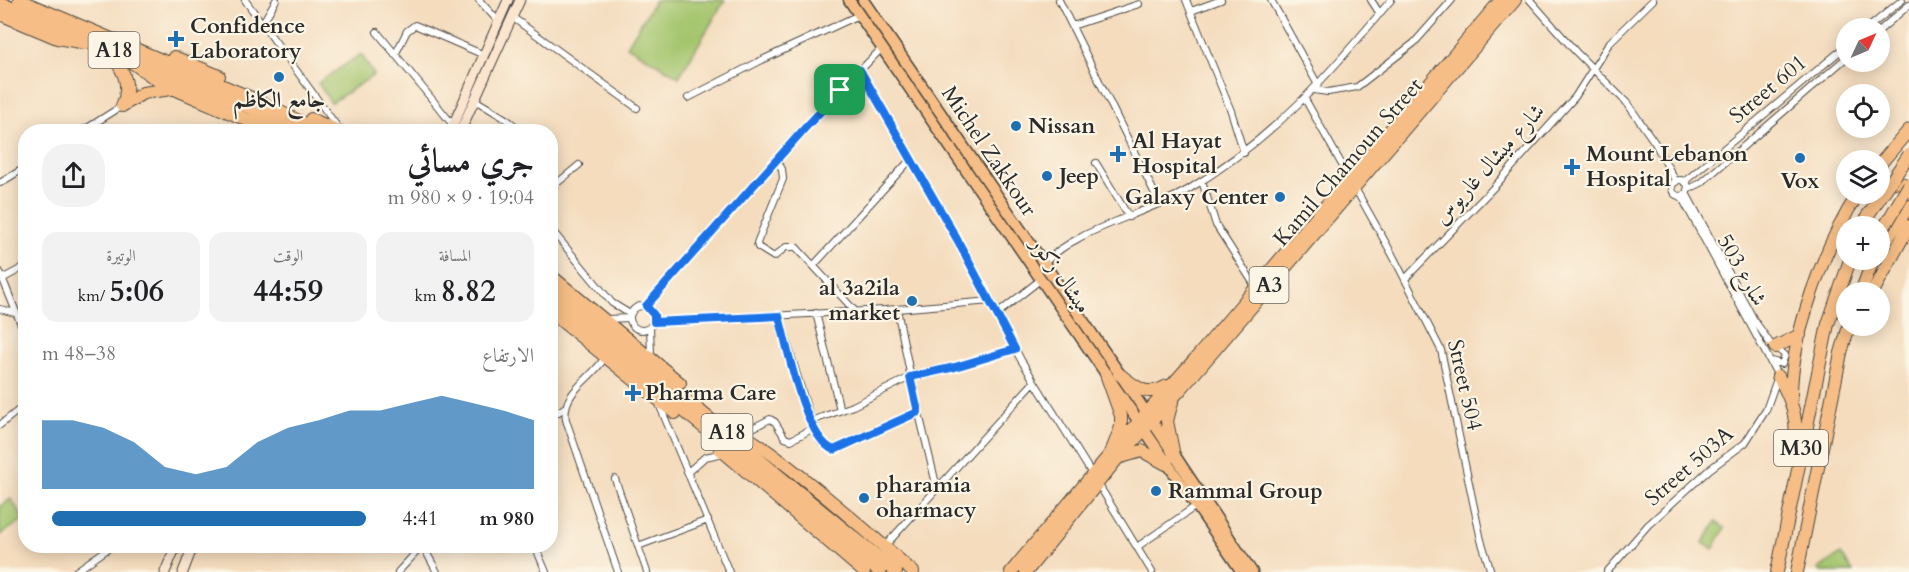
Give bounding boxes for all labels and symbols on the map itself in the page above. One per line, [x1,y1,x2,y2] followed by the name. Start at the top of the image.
[190,11,305,66] place label: Confidence Laboratory
[1836,18,1890,72] north arrow
[167,30,185,48] marker: Confidence Laboratory
[88,32,140,68] road number: A18
[1723,48,1813,130] street label: Street 601
[814,64,865,115] pin
[272,70,286,84] marker: جامع الكاظم
[1266,71,1430,253] street label: Kamil Chamoun Street
[934,80,1044,223] street label: Michel Zakkour
[233,85,325,120] place label: جامع الكاظم
[1427,97,1554,233] street label: شارع ميشال غاريوس
[1028,111,1095,141] place label: Nissan
[1009,119,1023,133] marker: Nissan
[1132,126,1222,181] place label: Al Hayat Hospital
[1586,139,1748,194] place label: Mount Lebanon Hospital
[1109,145,1127,163] marker: Al Hayat Hospital
[1793,151,1807,165] marker: Vox
[1563,158,1581,176] marker: Mount Lebanon Hospital
[1056,161,1099,191] place label: Jeep
[1781,166,1820,196] place label: Vox
[1040,169,1054,183] marker: Jeep
[1125,182,1268,212] place label: Galaxy Center
[1273,190,1287,204] marker: Galaxy Center
[1023,229,1098,319] street label: ميشال زكور
[1707,229,1774,313] street label: شارع 503
[1250,267,1288,303] road number: A3
[819,273,900,328] place label: al 3a2ila market
[905,294,919,308] marker: al 3a2ila market
[1440,336,1490,434] street label: Street 504
[645,378,777,408] place label: Pharma Care
[626,386,640,400] marker: Pharma Care
[702,414,752,450] road number: A18
[1638,419,1740,513] street label: Street 503A
[1774,430,1828,466] road number: M30
[876,470,977,525] place label: pharamia oharmacy
[1168,476,1323,506] place label: Rammal Group
[1149,484,1163,498] marker: Rammal Group
[857,491,871,505] marker: pharamia oharmacy

